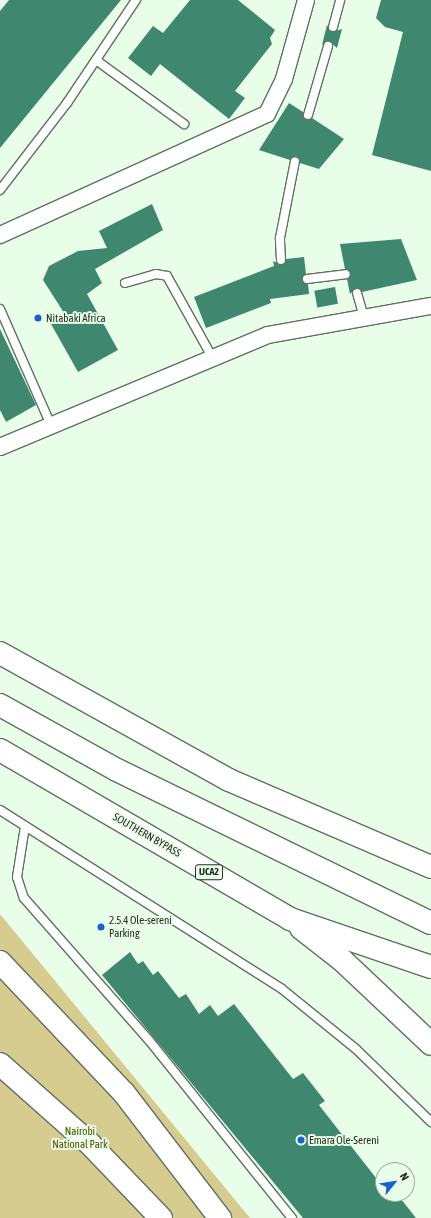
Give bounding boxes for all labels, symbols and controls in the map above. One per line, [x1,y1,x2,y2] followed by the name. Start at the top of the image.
[46,311,106,325] place label: Nitabaki Africa
[33,313,43,323] marker: Nitabaki Africa
[111,810,183,860] street label: SOUTHERN BYPASS
[195,864,223,880] road number: UCA2
[109,914,172,940] place label: 2.5.4 Ole-sereni Parking
[96,922,106,932] marker: 2.5.4 Ole-sereni Parking
[52,1125,108,1151] park label: Nairobi National Park
[309,1133,379,1147] place label: Emara Ole-Sereni
[296,1135,306,1145] marker: Emara Ole-Sereni
[375,1162,415,1202] north arrow
[398,1171,411,1182] text: N

